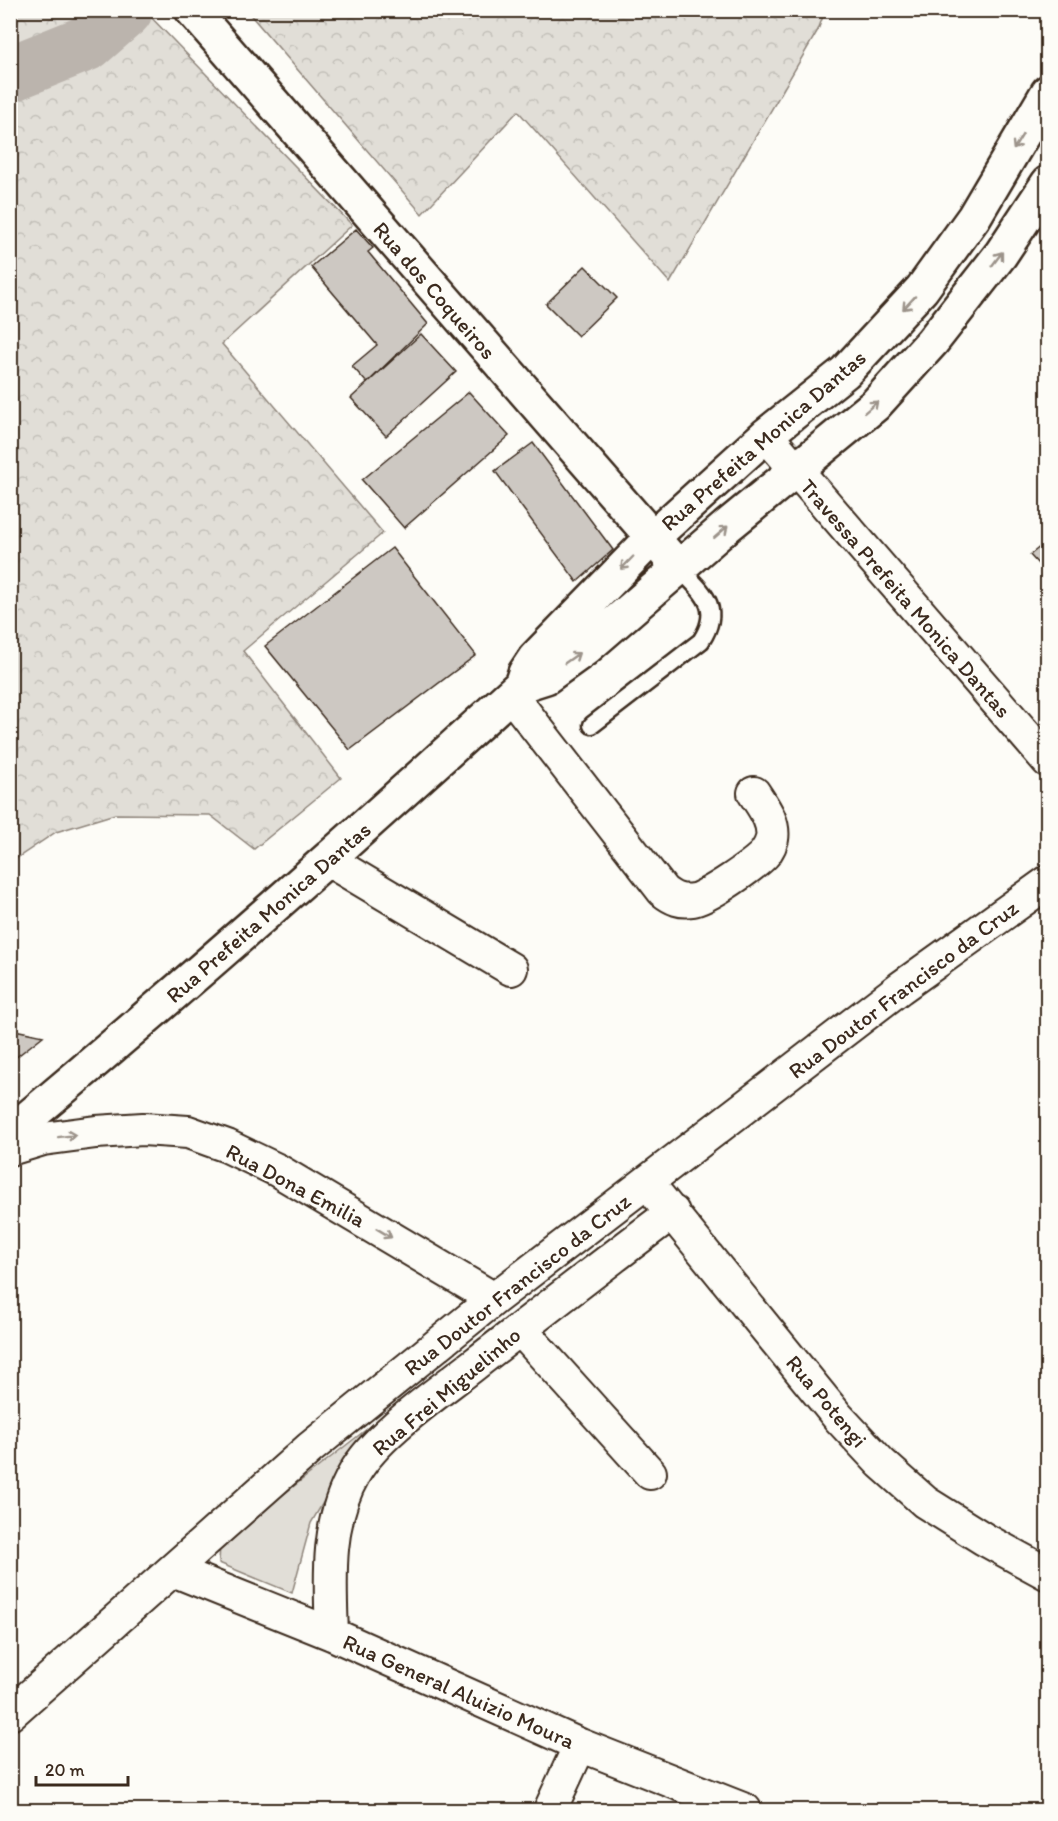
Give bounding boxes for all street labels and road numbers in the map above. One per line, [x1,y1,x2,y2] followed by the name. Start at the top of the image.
[367,216,502,365] street label: Rua dos Coqueiros
[655,344,871,537] street label: Rua Prefeita Monica Dantas
[794,473,1017,723] street label: Travessa Prefeita Monica Dantas
[160,816,376,1009] street label: Rua Prefeita Monica Dantas
[783,894,1023,1085] street label: Rua Doutor Francisco da Cruz
[221,1137,371,1234] street label: Rua Dona Emilia
[399,1187,636,1381] street label: Rua Doutor Francisco da Cruz
[366,1321,526,1461] street label: Rua Frei Miguelinho
[780,1350,873,1453] street label: Rua Potengi
[339,1628,579,1755] street label: Rua General Aluizio Moura

